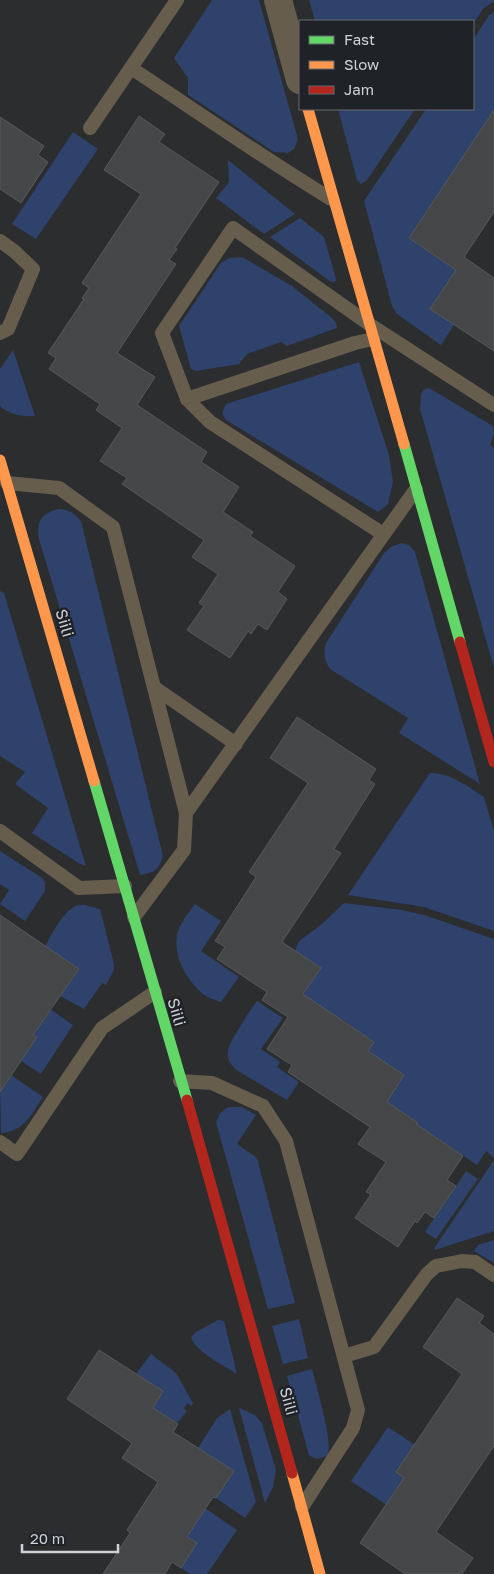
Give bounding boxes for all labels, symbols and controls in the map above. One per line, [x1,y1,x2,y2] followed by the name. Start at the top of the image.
[299,20,474,110] legend
[344,30,375,48] text: Fast
[344,55,379,73] text: Slow
[344,80,374,98] text: Jam
[51,607,79,639] street label: Siili
[163,996,191,1028] street label: Siili
[276,1385,302,1417] street label: Siili
[22,1522,119,1554] scale bar
[30,1529,65,1547] text: 20 m

